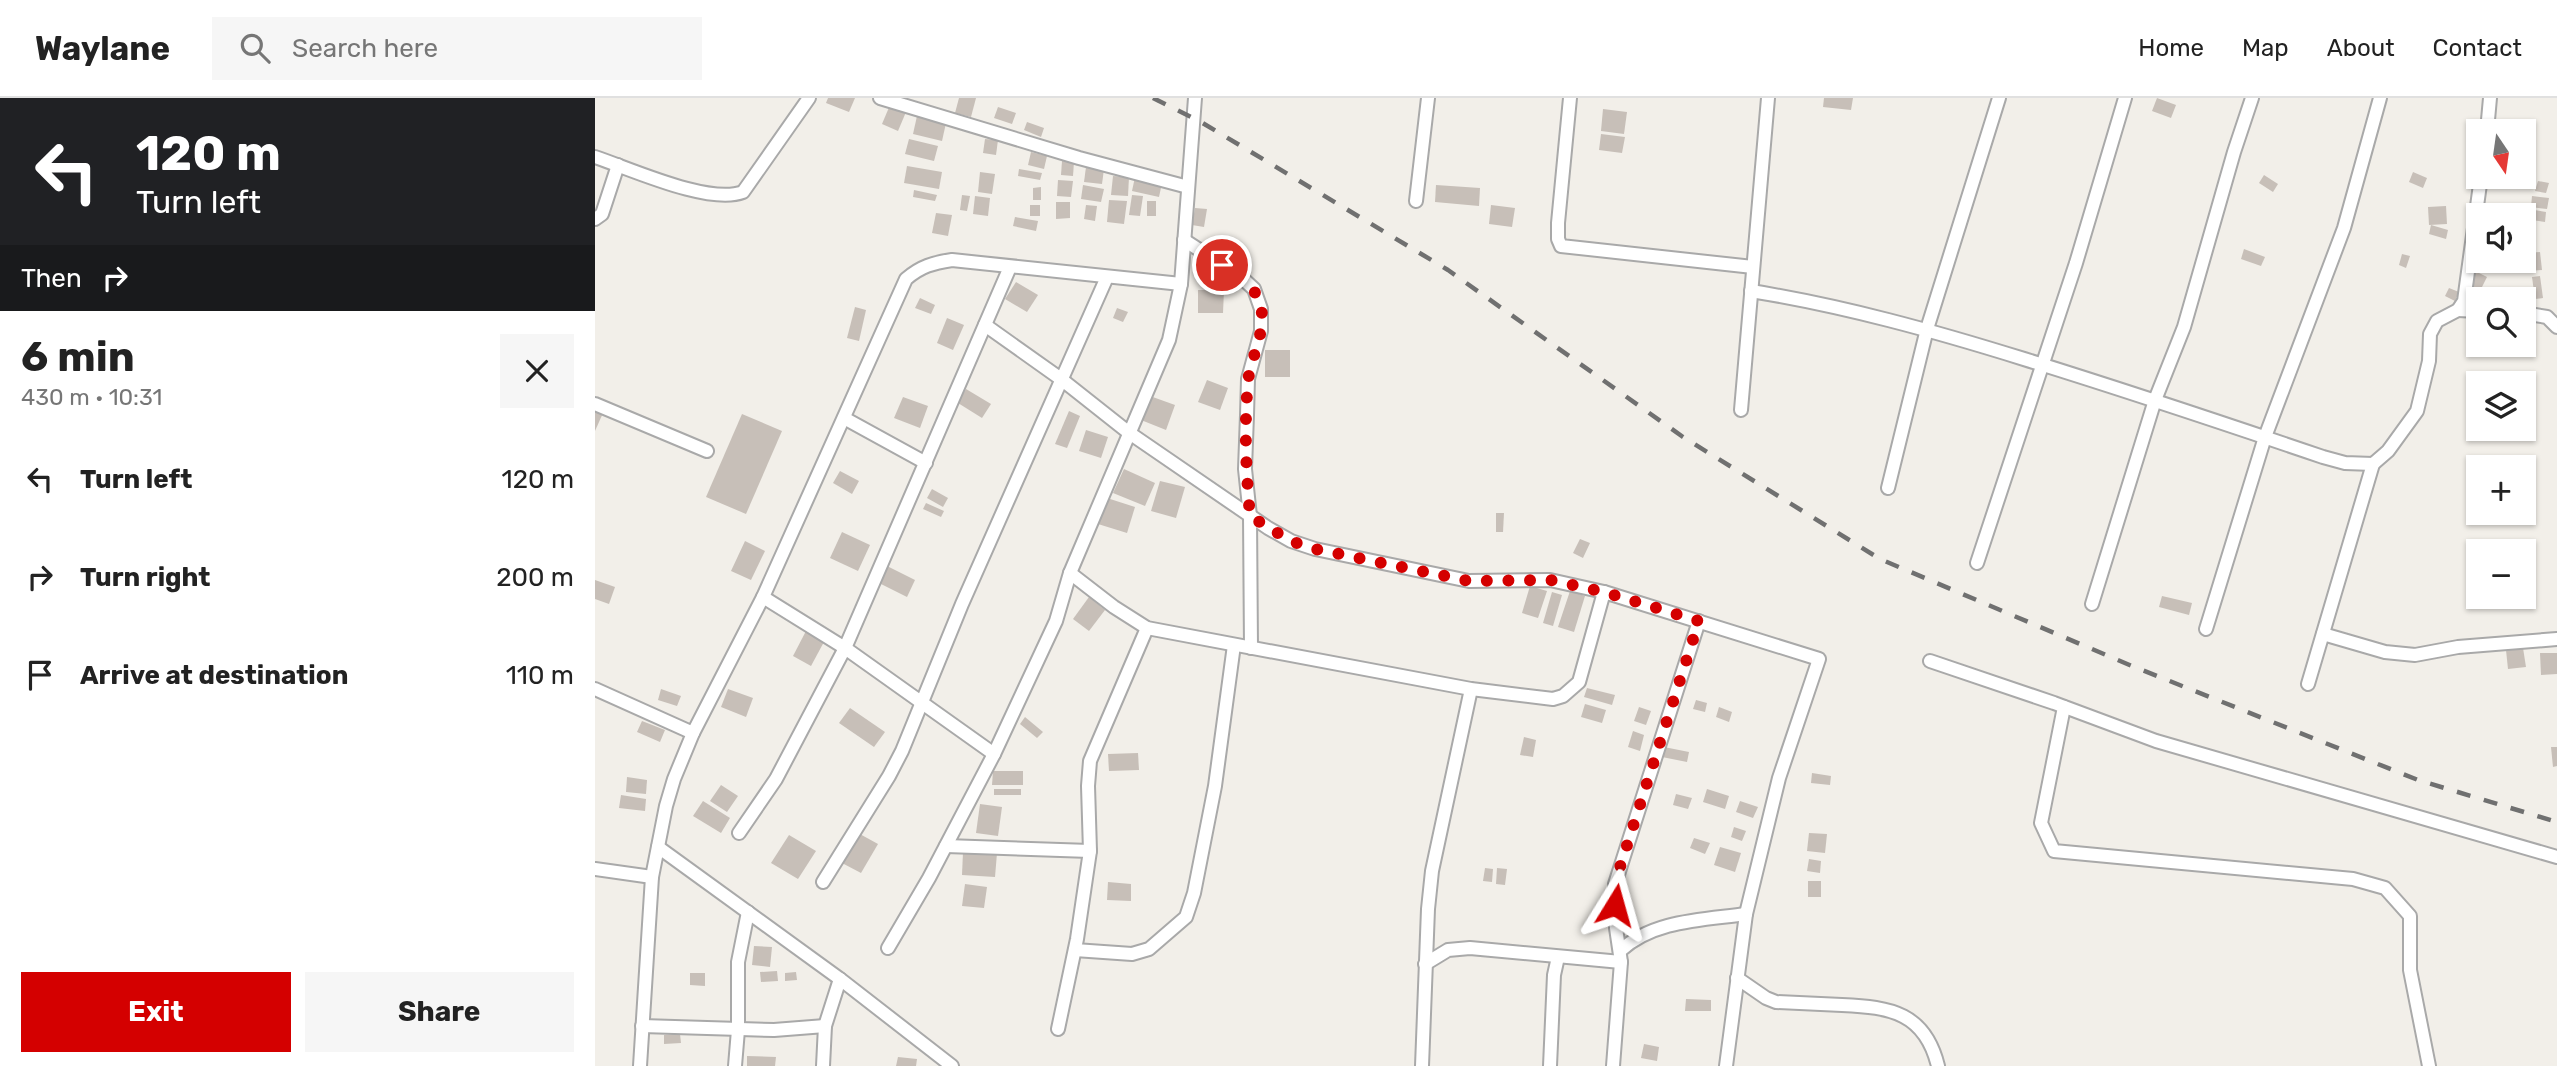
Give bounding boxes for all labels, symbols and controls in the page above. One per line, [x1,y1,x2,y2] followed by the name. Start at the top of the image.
[212,17,702,80] search box
[35,29,170,68] text: Waylane
[236,29,274,67] icon: search
[292,33,438,64] text: Search here
[2138,34,2204,62] text: Home
[2242,34,2289,62] text: Map
[2327,34,2395,62] text: About
[2433,34,2522,62] text: Contact
[2466,119,2536,189] north arrow
[2466,119,2536,609] map controls
[136,124,281,182] text: 120 m
[21,126,112,217] icon: left
[136,183,261,221] text: Turn left
[2466,203,2536,273] button: sound
[1192,235,1252,295] pin
[1203,246,1241,284] icon: arrive
[96,259,134,297] icon: right
[21,263,82,294] text: Then
[2466,287,2536,357] button: search
[21,332,135,382] text: 6 min
[500,334,574,408] button: close
[2466,371,2536,441] button: layers
[21,383,162,411] text: 430 m · 10:31
[2466,455,2536,525] button: +
[21,460,59,498] icon: left
[80,464,192,495] text: Turn left
[502,464,574,495] text: 120 m
[2466,539,2536,609] button: −
[21,558,59,596] icon: right
[80,562,210,593] text: Turn right
[496,562,574,593] text: 200 m
[21,656,59,694] icon: arrive
[80,660,348,691] text: Arrive at destination
[506,660,574,691] text: 110 m
[1578,868,1652,942] position arrow
[21,972,291,1052] button: Exit
[305,972,574,1052] button: Share

